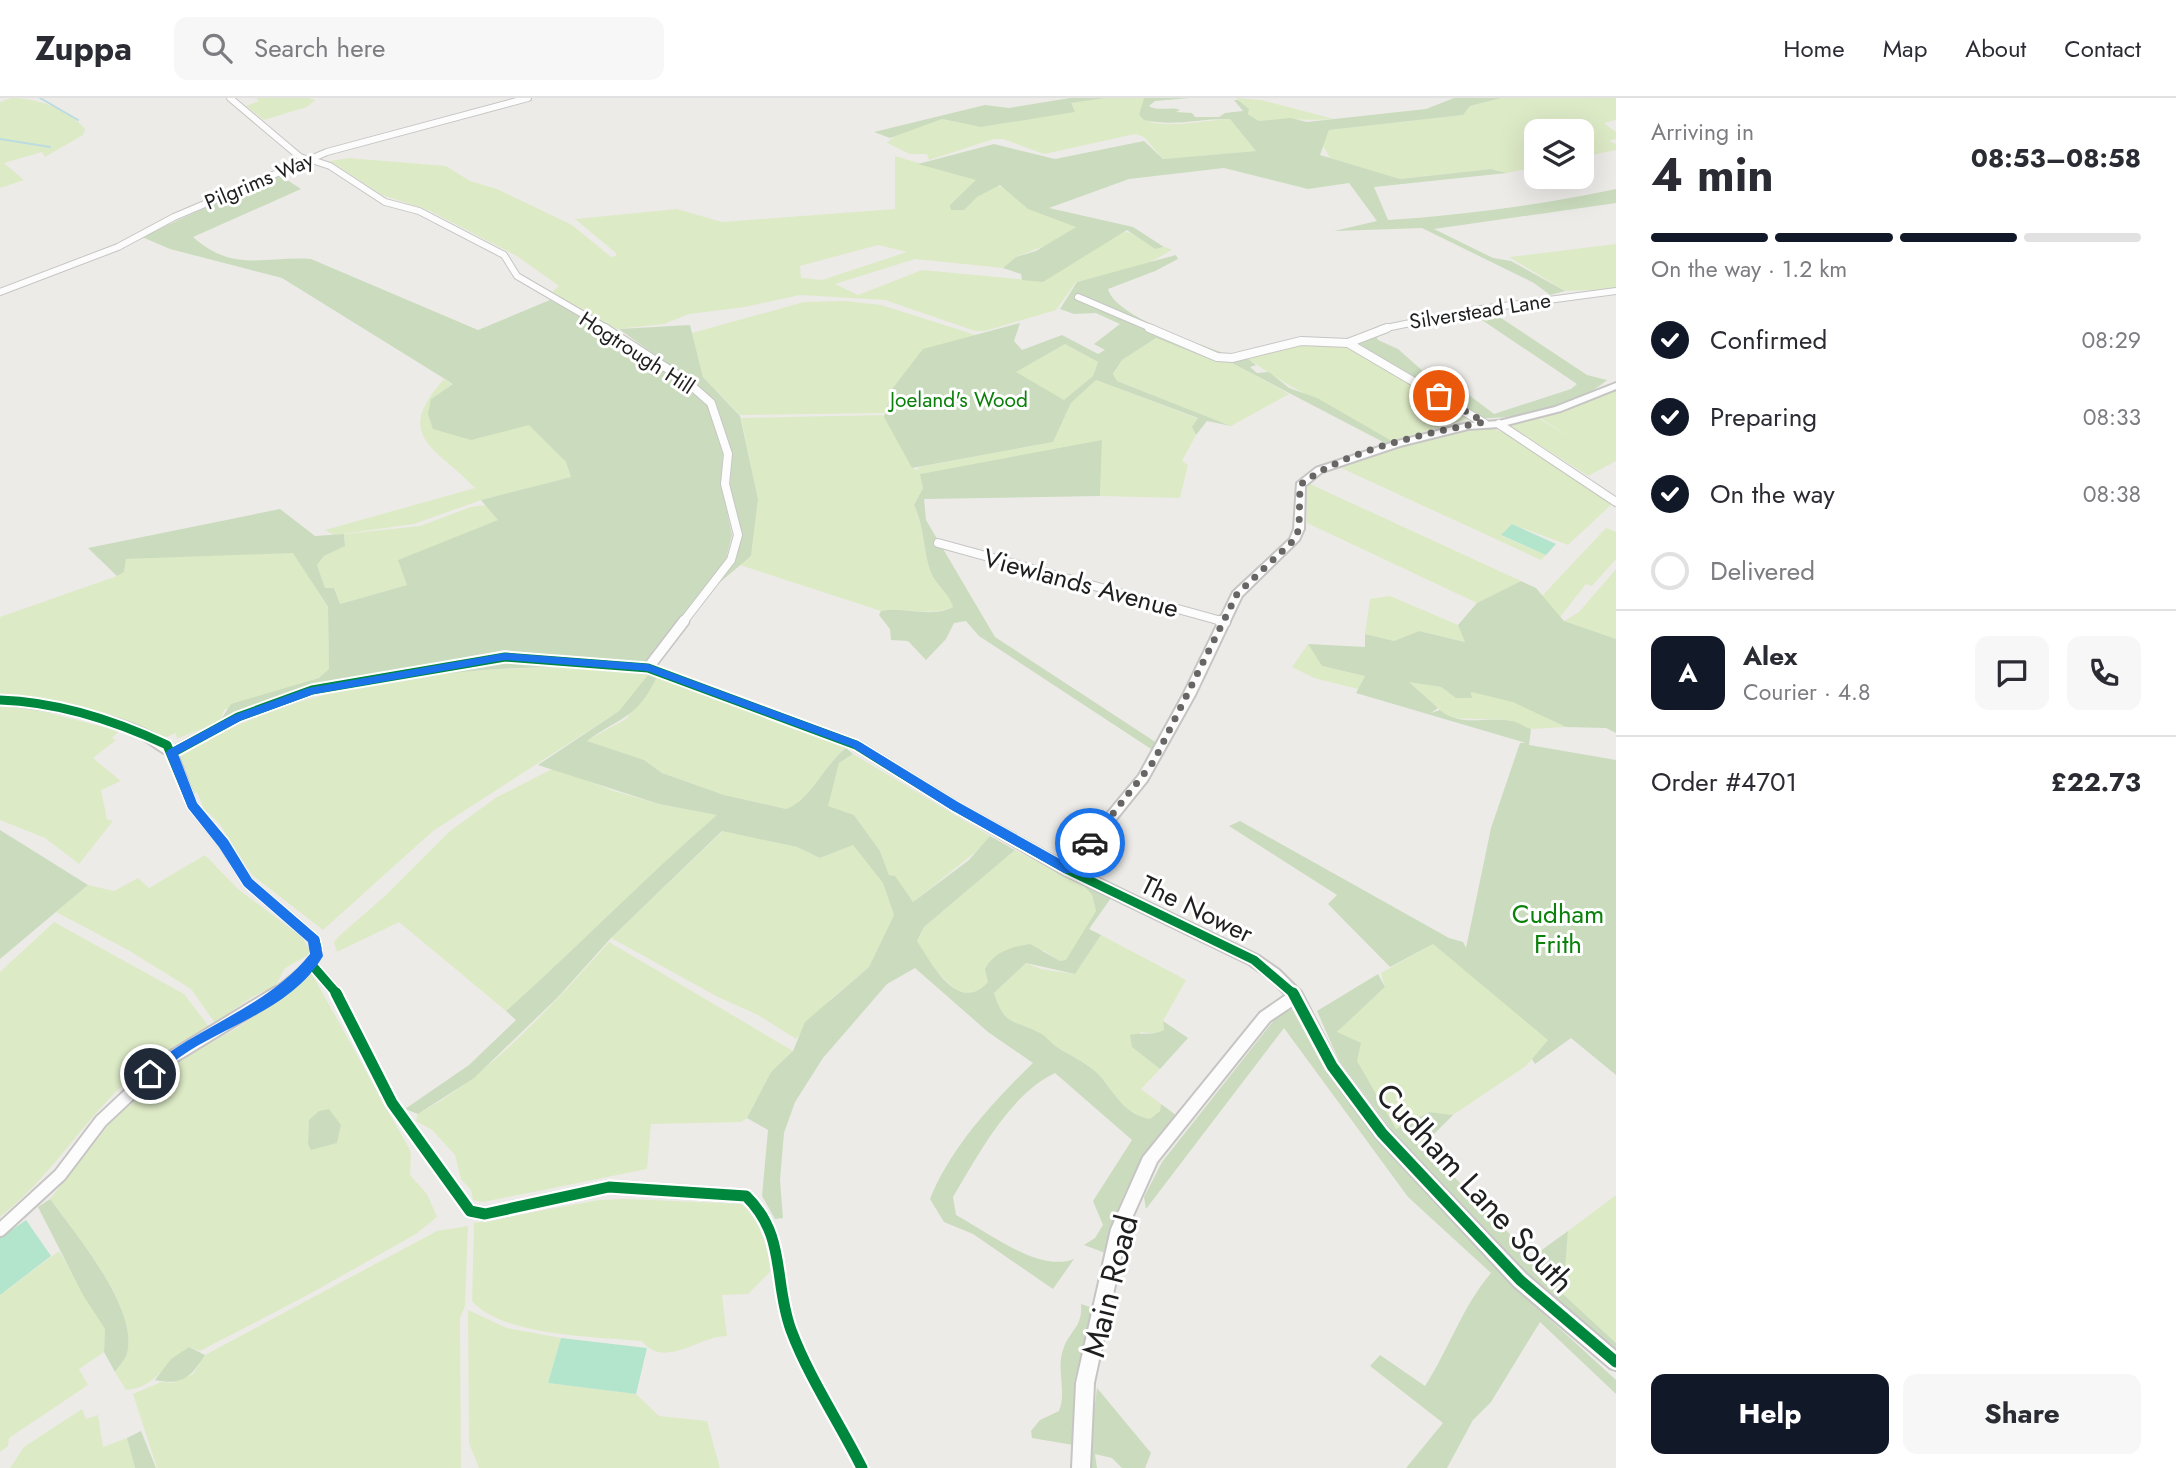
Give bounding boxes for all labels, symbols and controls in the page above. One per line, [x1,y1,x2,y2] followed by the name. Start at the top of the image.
[174,17,664,80] search box
[35,25,132,72] text: Zuppa
[198,29,236,67] icon: search
[254,29,385,67] text: Search here
[1783,31,1845,66] text: Home
[1883,31,1927,66] text: Map
[1965,31,2026,66] text: About
[2064,31,2141,66] text: Contact
[1651,115,1754,149] text: Arriving in
[1524,119,1594,189] map controls
[1524,119,1594,189] button: layers
[1971,139,2141,177] text: 08:53–08:58
[1651,142,1774,208] text: 4 min
[200,144,319,217] street label: Pilgrims Way
[1651,252,1847,286] text: On the way · 1.2 km
[1407,285,1553,337] street label: Silverstead Lane
[573,304,701,402] street label: Hogtrough Hill
[1651,321,1689,359] icon: check
[1710,321,1827,359] text: Confirmed
[2081,323,2141,357] text: 08:29
[1409,366,1469,426] pin
[1420,377,1458,415] icon: bag
[887,385,1028,415] park label: Joeland's Wood
[1651,398,1689,436] icon: check
[1710,398,1817,436] text: Preparing
[2083,400,2141,434] text: 08:33
[1651,475,1689,513] icon: check
[1710,475,1835,513] text: On the way
[2083,477,2141,511] text: 08:38
[979,539,1183,627] street label: Viewlands Avenue
[1710,552,1815,590] text: Delivered
[1975,636,2049,710] button: chat
[2067,636,2141,710] button: phone
[1743,637,1797,675] text: Alex
[1678,654,1698,692] text: A
[1743,675,1871,709] text: Courier · 4.8
[1651,763,1797,801] text: Order #4701
[2051,763,2141,801] text: £22.73
[1055,808,1125,878] courier
[1071,824,1109,862] icon: car
[1135,866,1260,953] street label: The Nower
[1512,895,1604,963] park label: Cudham Frith
[120,1044,180,1104] pin
[131,1055,169,1093] icon: home
[1365,1073,1585,1303] street label: Cudham Lane South
[1070,1210,1150,1362] street label: Main Road
[1651,1374,1889,1454] button: Help
[1903,1374,2141,1454] button: Share

